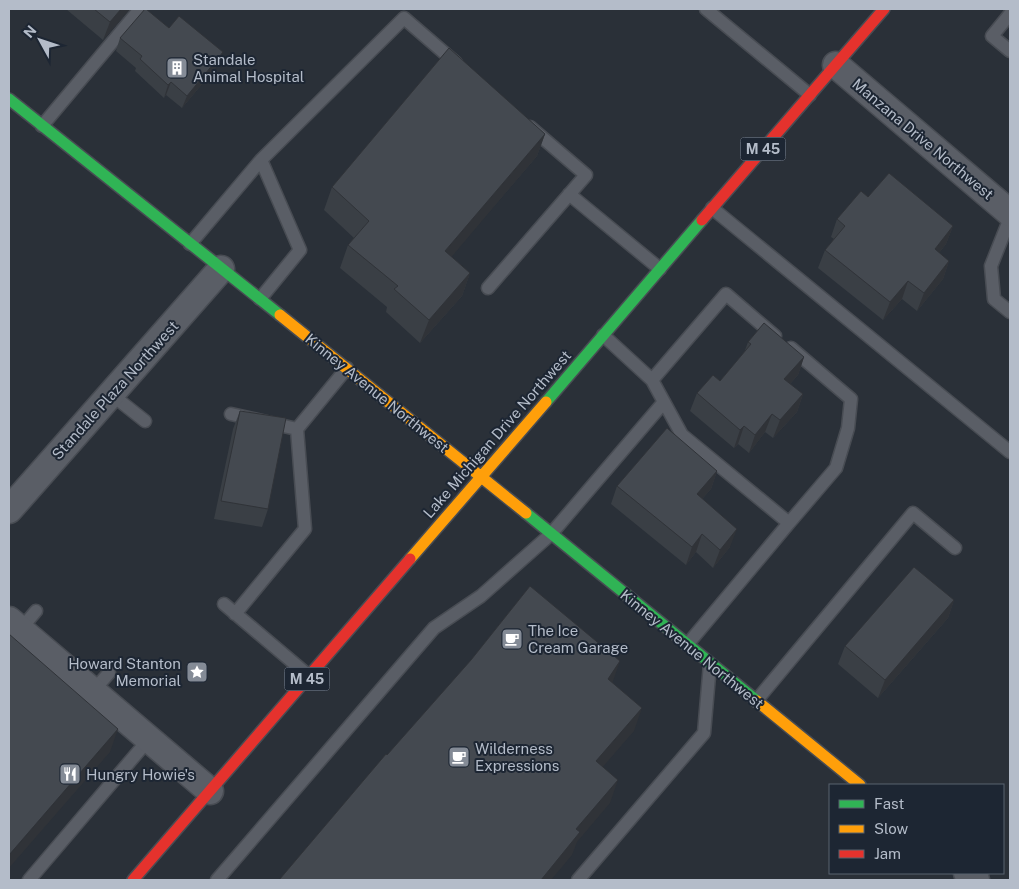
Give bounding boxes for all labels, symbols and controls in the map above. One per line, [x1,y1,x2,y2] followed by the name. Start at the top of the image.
[15,15,65,65] north arrow
[20,22,40,41] text: N
[193,51,304,85] place label: Standale Animal Hospital
[165,56,189,80] building icon: Standale Animal Hospital
[849,75,997,203] street label: Manzana Drive Northwest
[740,138,786,160] road number: M 45
[48,317,182,463] street label: Standale Plaza Northwest
[302,330,452,456] street label: Kinney Avenue Northwest
[420,347,574,521] street label: Lake Michigan Drive Northwest
[617,586,767,712] street label: Kinney Avenue Northwest
[528,622,628,656] place label: The Ice Cream Garage
[500,627,524,651] cafe icon: The Ice Cream Garage
[68,655,181,689] place label: Howard Stanton Memorial
[185,660,209,684] place icon: Howard Stanton Memorial
[284,668,330,691] road number: M 45
[475,740,559,774] place label: Wilderness Expressions
[447,745,471,769] cafe icon: Wilderness Expressions
[58,762,82,786] restaurant icon: Hungry Howie's
[86,766,195,783] place label: Hungry Howie's
[829,784,1004,874] legend
[874,795,904,812] text: Fast
[874,820,909,837] text: Slow
[874,845,901,862] text: Jam

